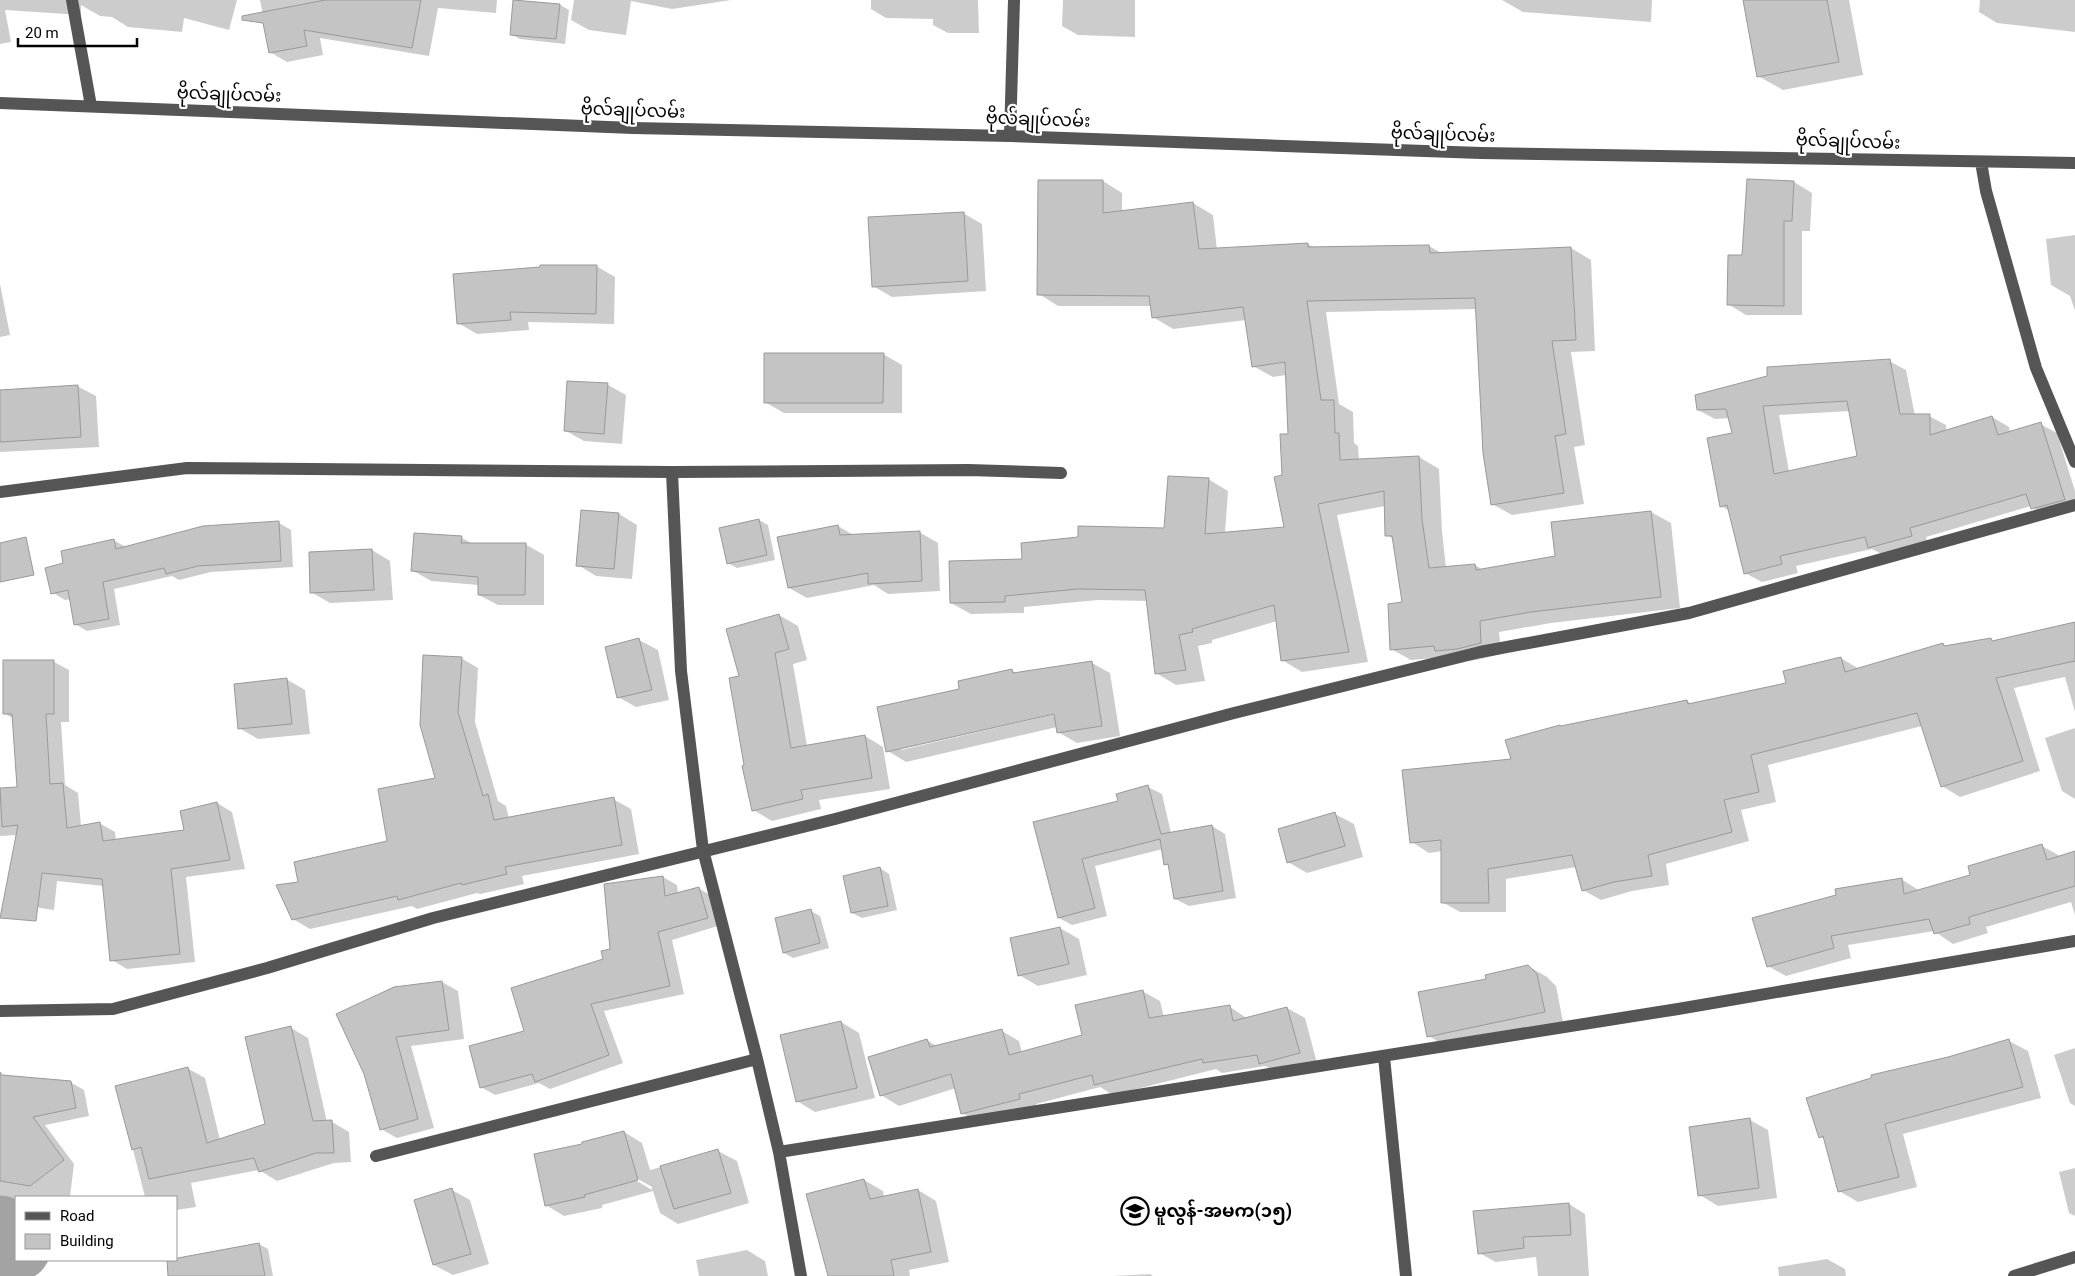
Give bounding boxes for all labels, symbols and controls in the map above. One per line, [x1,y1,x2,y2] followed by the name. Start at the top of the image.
[18,15,136,47] scale bar
[25,24,59,42] text: 20 m
[176,78,282,111] street label: ဗိုလ်ချုပ်လမ်း
[580,94,686,127] street label: ဗိုလ်ချုပ်လမ်း
[985,103,1091,136] street label: ဗိုလ်ချုပ်လမ်း
[1390,118,1496,151] street label: ဗိုလ်ချုပ်လမ်း
[1795,125,1901,158] street label: ဗိုလ်ချုပ်လမ်း
[15,1196,178,1261] legend
[1120,1196,1150,1226] school or university icon: မူလွန်-အမက(၁၅)
[1154,1199,1292,1225] place label: မူလွန်-အမက(၁၅)
[60,1207,94,1225] text: Road
[60,1232,114,1250] text: Building

